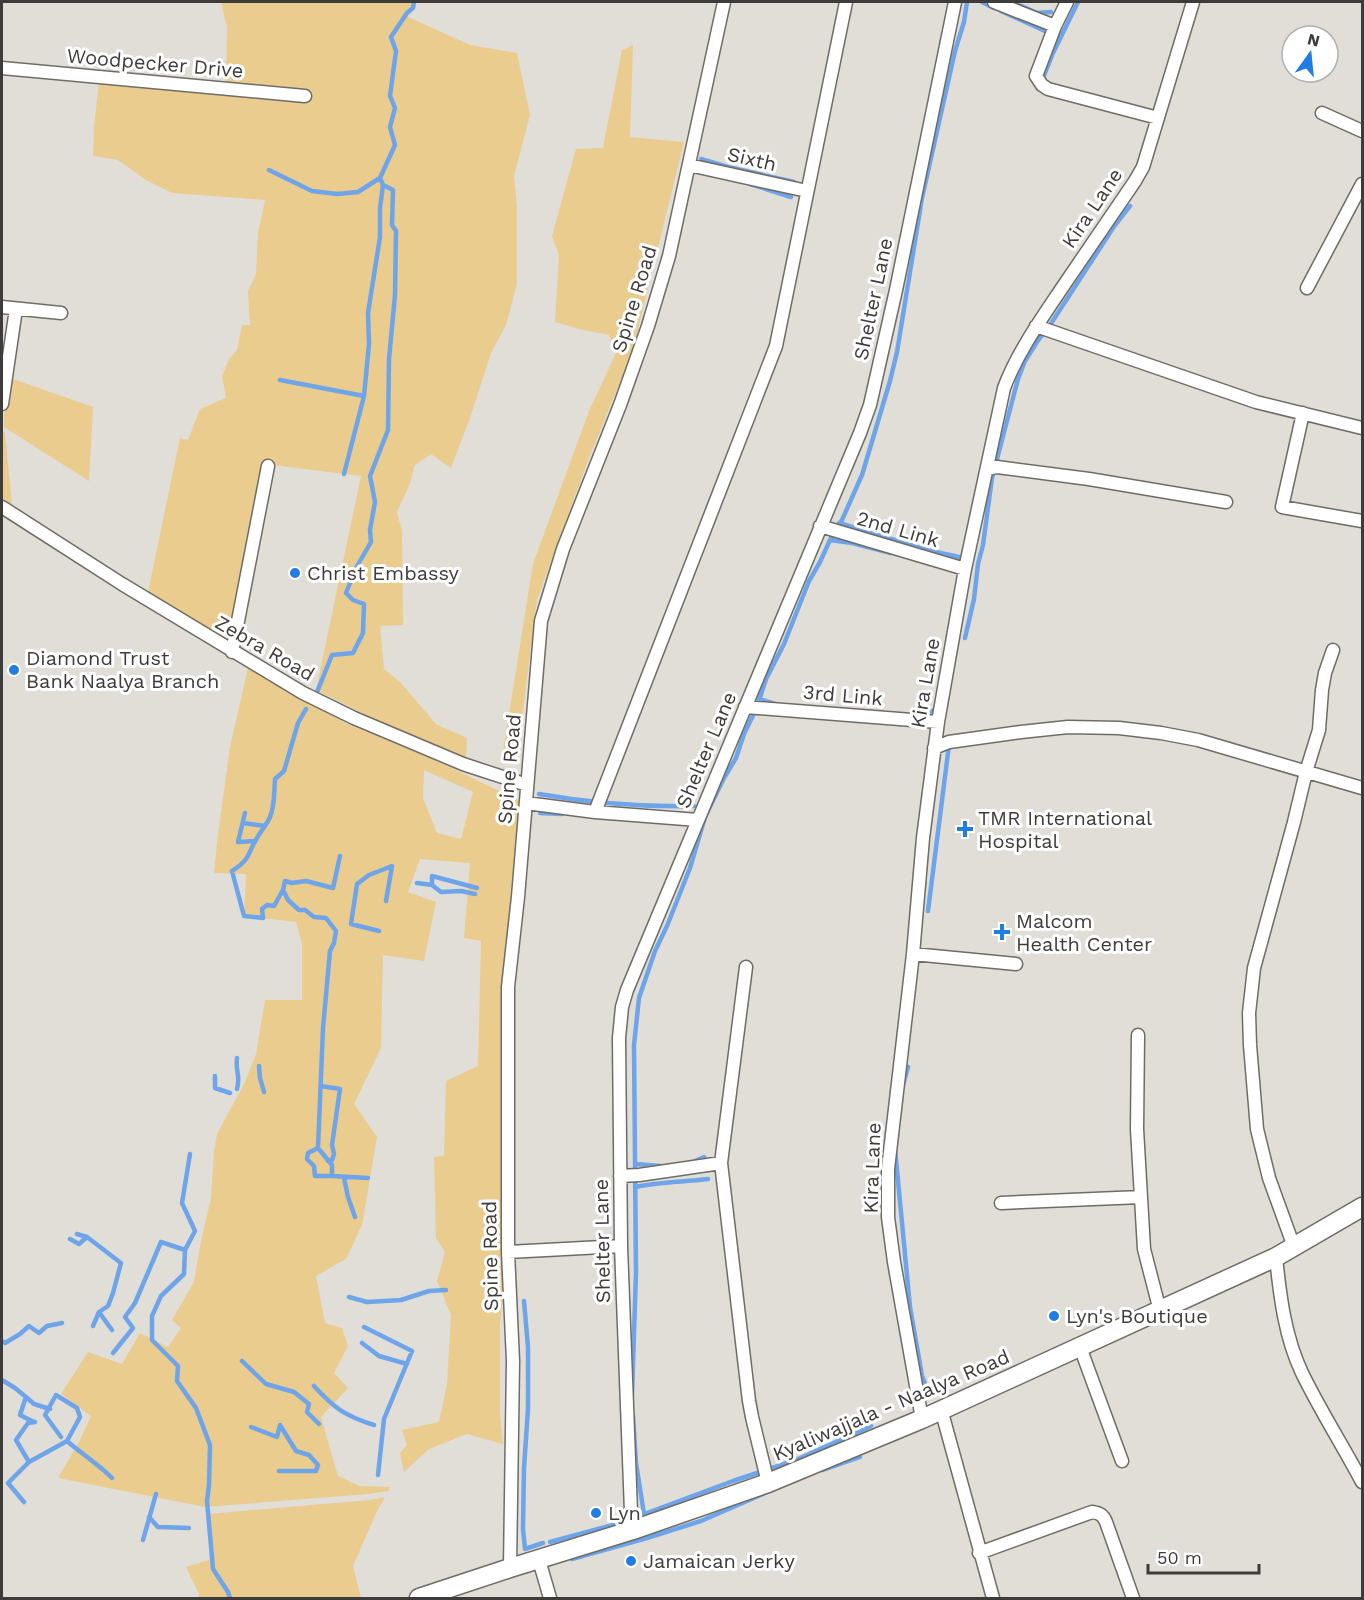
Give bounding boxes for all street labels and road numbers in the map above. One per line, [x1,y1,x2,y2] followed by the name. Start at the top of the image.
[66,43,244,83] street label: Woodpecker Drive
[725,142,779,176] street label: Sixth
[1057,163,1127,253] street label: Kira Lane
[848,236,898,362] street label: Shelter Lane
[606,243,662,355] street label: Spine Road
[854,506,942,552] street label: 2nd Link
[211,610,319,686] street label: Zebra Road
[905,636,945,730] street label: Kira Lane
[802,680,884,710] street label: 3rd Link
[671,688,741,812] street label: Shelter Lane
[492,713,526,825] street label: Spine Road
[858,1122,886,1214] street label: Kira Lane
[589,1179,615,1303] street label: Shelter Lane
[477,1201,503,1311] street label: Spine Road
[769,1344,1013,1466] street label: Kyaliwajjala - Naalya Road

